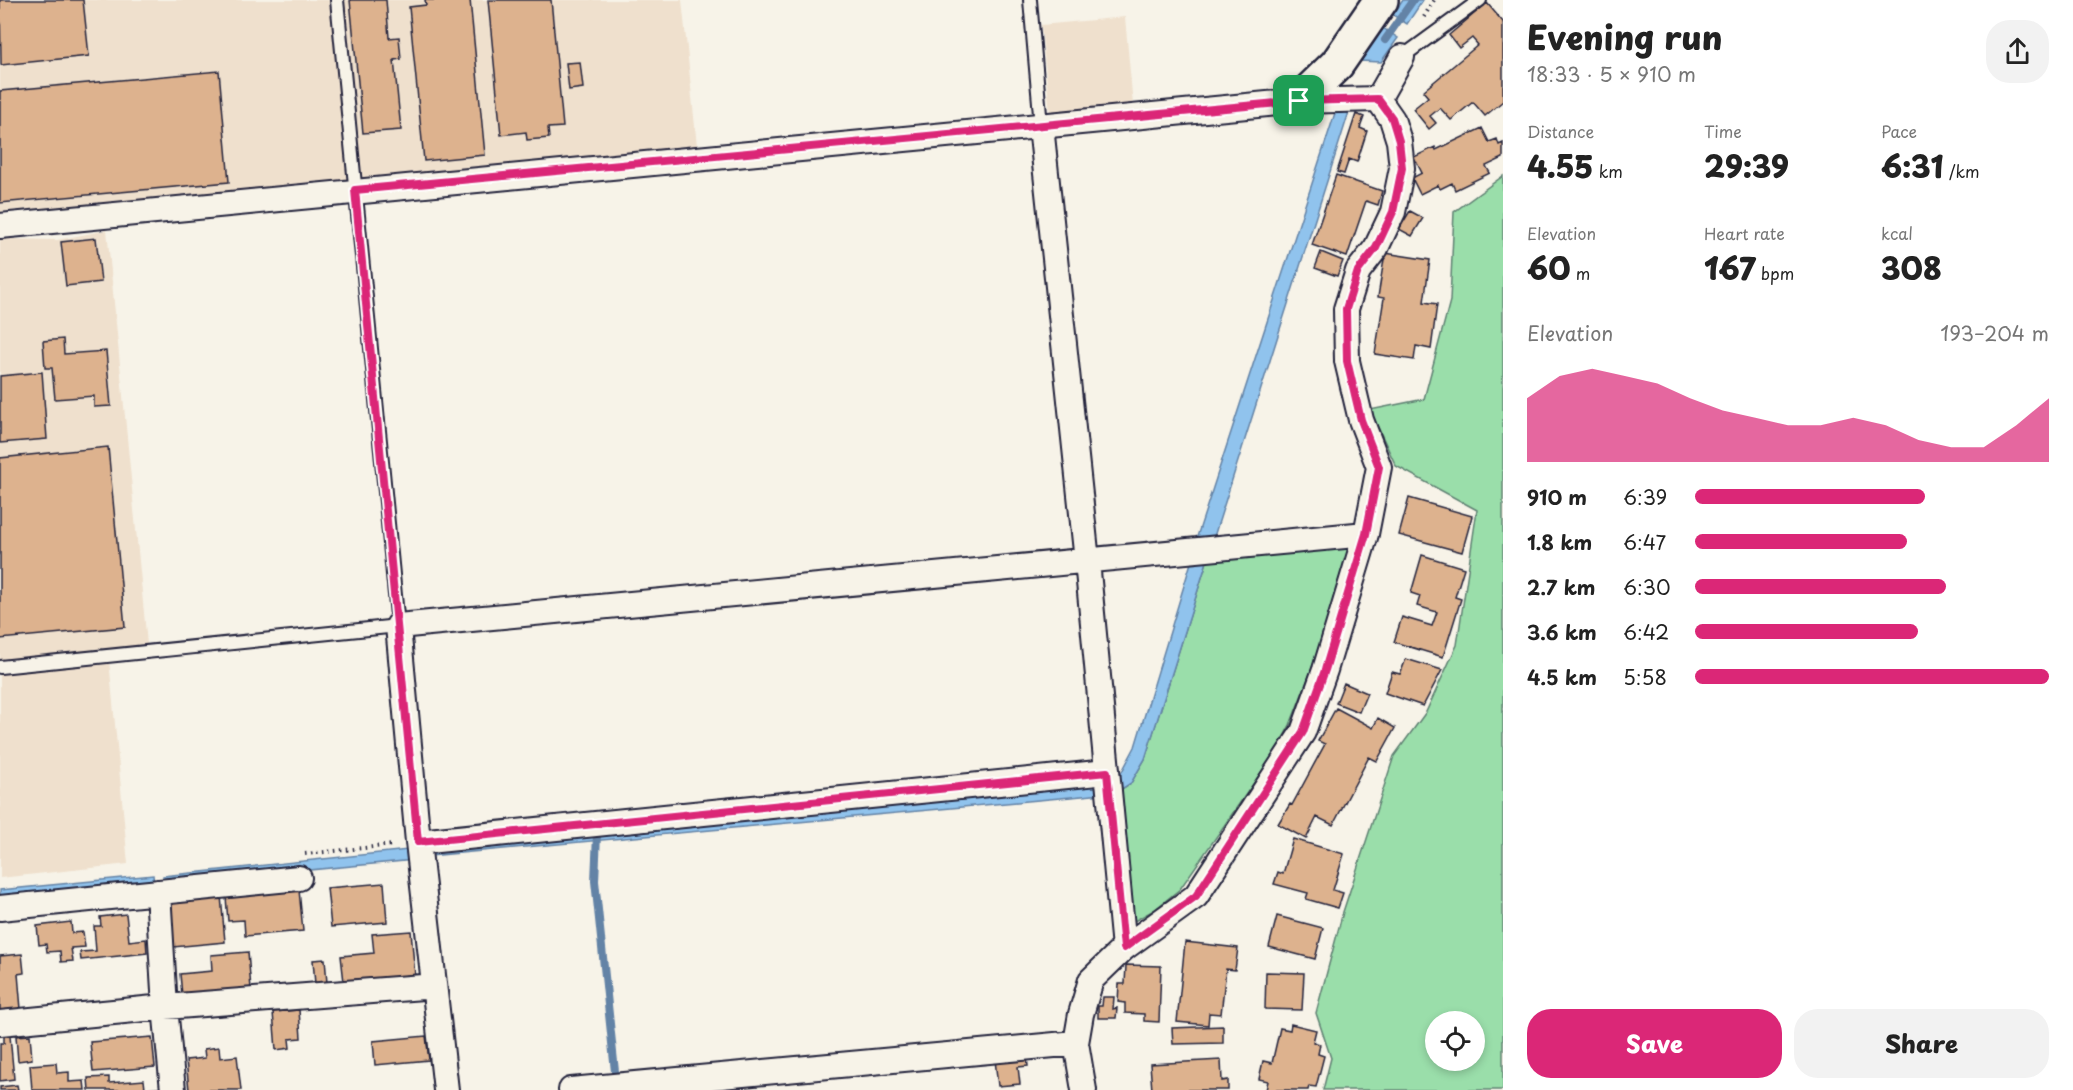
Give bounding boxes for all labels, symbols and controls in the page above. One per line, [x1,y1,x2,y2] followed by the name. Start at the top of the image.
[1527,11,1722,61] text: Evening run
[1986,20,2049,83] button: share
[1527,59,1696,89] text: 18:33 · 5 × 910 m
[1273,75,1324,126] pin
[1282,84,1315,117] icon: arrive
[1527,119,1594,143] text: Distance
[1704,119,1742,143] text: Time
[1881,119,1917,143] text: Pace
[1527,143,1594,188] text: 4.55
[1704,143,1789,188] text: 29:39
[1881,143,1944,188] text: 6:31
[1594,159,1623,183] text: km
[1944,159,1980,183] text: /km
[1527,221,1596,245] text: Elevation
[1704,221,1785,245] text: Heart rate
[1881,221,1913,245] text: kcal
[1527,245,1570,290] text: 60
[1704,245,1756,290] text: 167
[1881,245,1942,290] text: 308
[1570,261,1590,285] text: m
[1756,261,1794,285] text: bpm
[1527,318,1613,348] text: Elevation
[1940,318,2049,348] text: 193–204 m
[1527,482,1587,512] text: 910 m
[1623,482,1667,512] text: 6:39
[1527,527,1592,557] text: 1.8 km
[1623,527,1666,557] text: 6:47
[1527,572,1595,602] text: 2.7 km
[1623,572,1671,602] text: 6:30
[1527,617,1597,647] text: 3.6 km
[1623,617,1669,647] text: 6:42
[1527,662,1597,692] text: 4.5 km
[1623,662,1667,692] text: 5:58
[1527,1009,1782,1078] button: Save
[1794,1009,2049,1078] button: Share
[1425,1011,1485,1071] map controls
[1425,1011,1485,1071] button: locate

